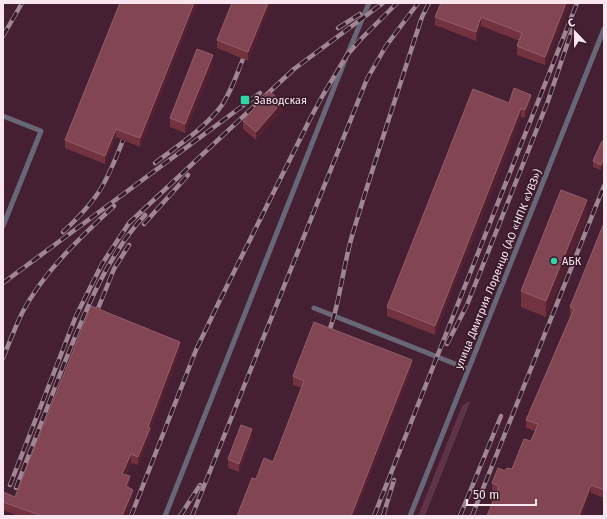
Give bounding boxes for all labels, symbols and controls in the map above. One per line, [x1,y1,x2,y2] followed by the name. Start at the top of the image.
[555,12,595,52] north arrow
[566,16,577,30] text: С
[239,94,251,106] marker: Заводская
[254,94,307,107] place label: Заводская
[452,167,545,371] street label: улица Дмитрия Лоренцо (АО «НПК «УВЗ»)
[562,255,582,268] place label: АБК
[549,256,559,266] marker: АБК
[467,481,536,507] scale bar
[473,488,499,502] text: 50 m

